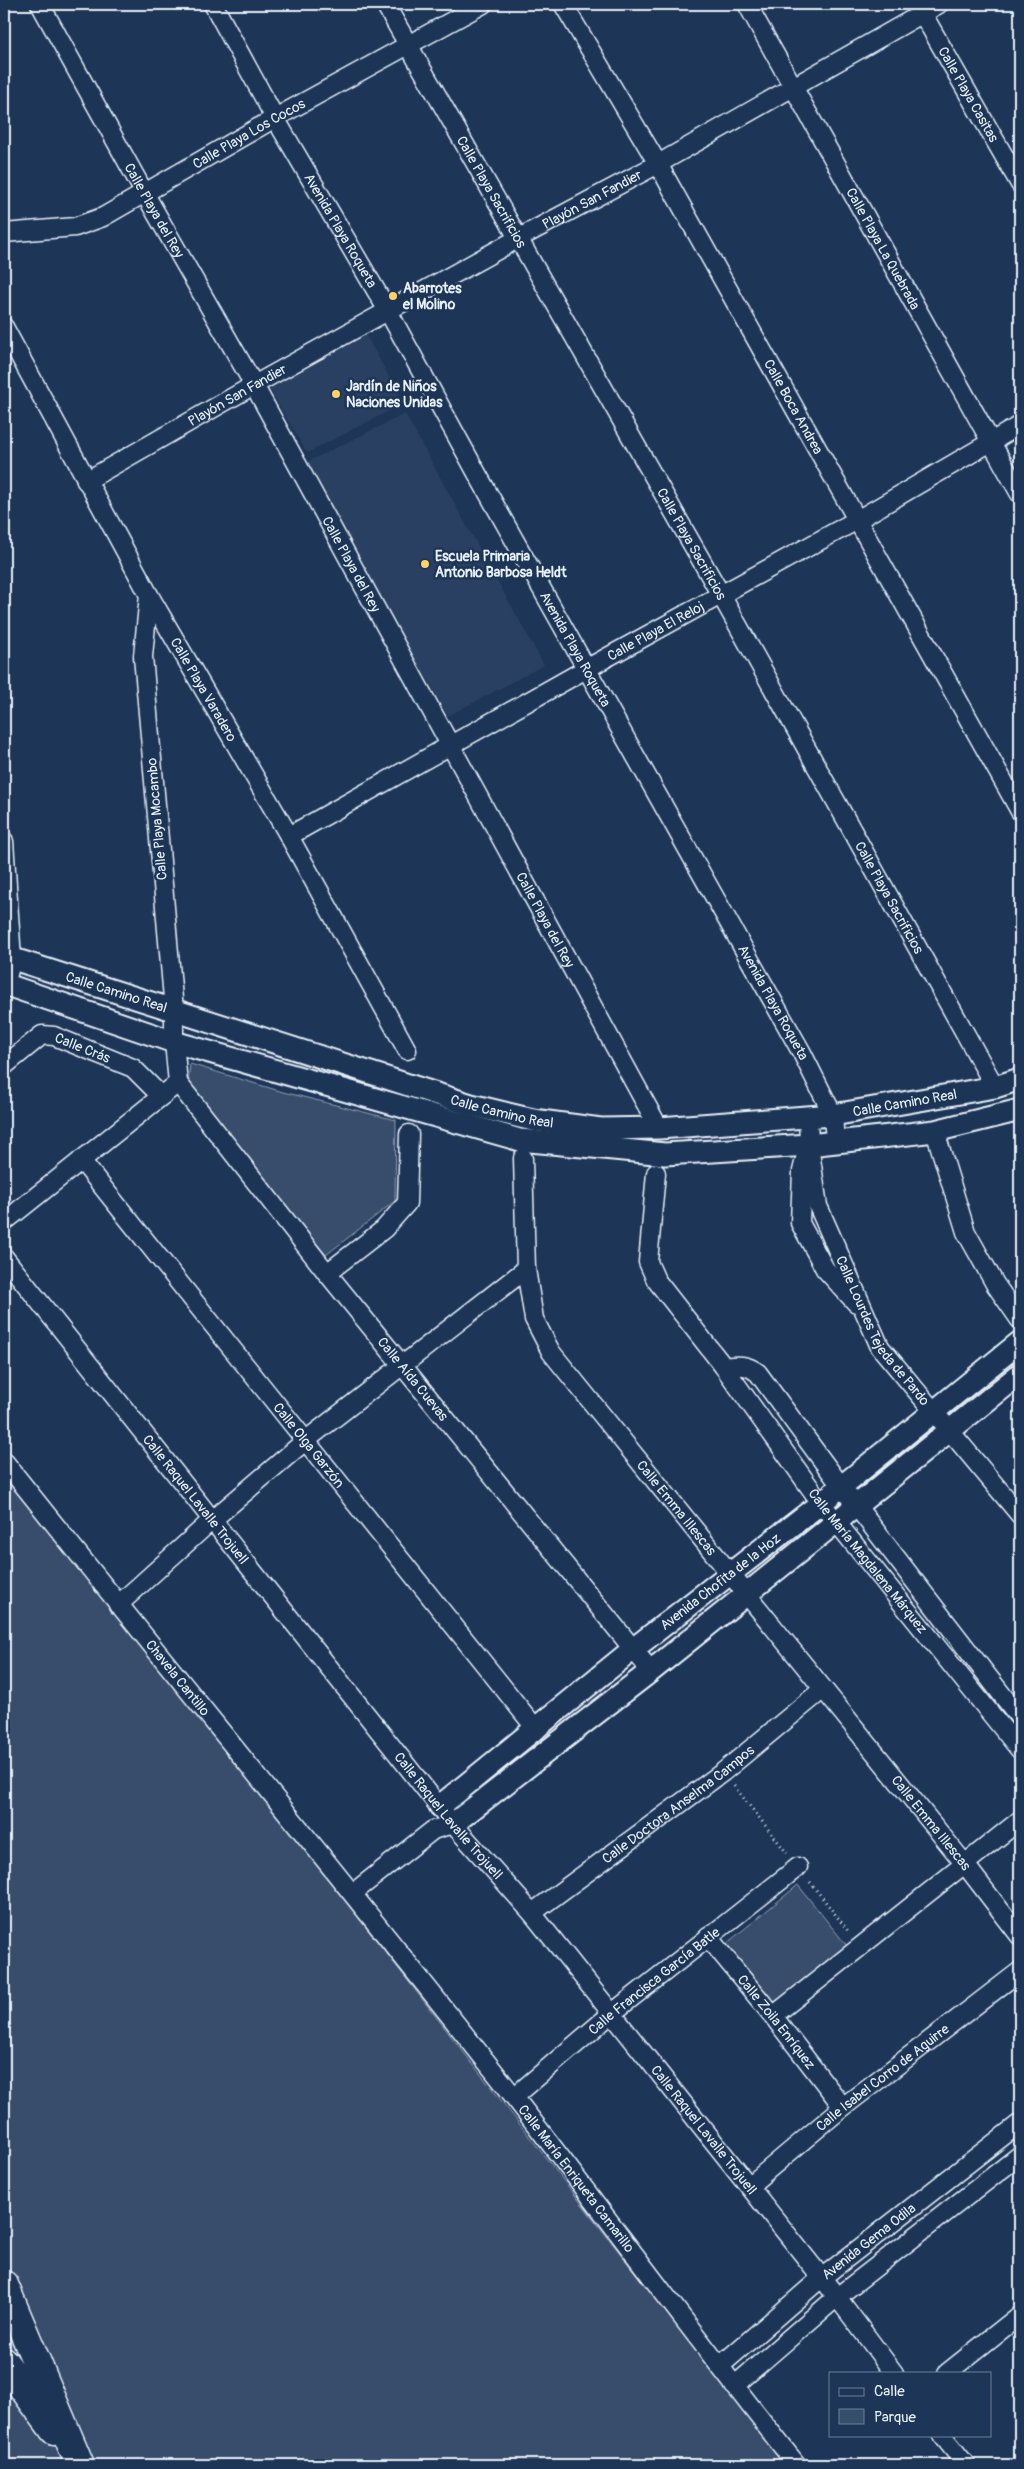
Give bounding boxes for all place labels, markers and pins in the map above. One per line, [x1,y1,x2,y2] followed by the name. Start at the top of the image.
[402,280,462,313] place label: Abarrotes el Molino
[387,290,399,302] marker: Abarrotes el Molino
[346,378,443,411] place label: Jardín de Niños Naciones Unidas
[330,388,342,400] marker: Jardín de Niños Naciones Unidas
[435,548,567,581] place label: Escuela Primaria Antonio Barbosa Heldt
[419,558,431,570] marker: Escuela Primaria Antonio Barbosa Heldt

